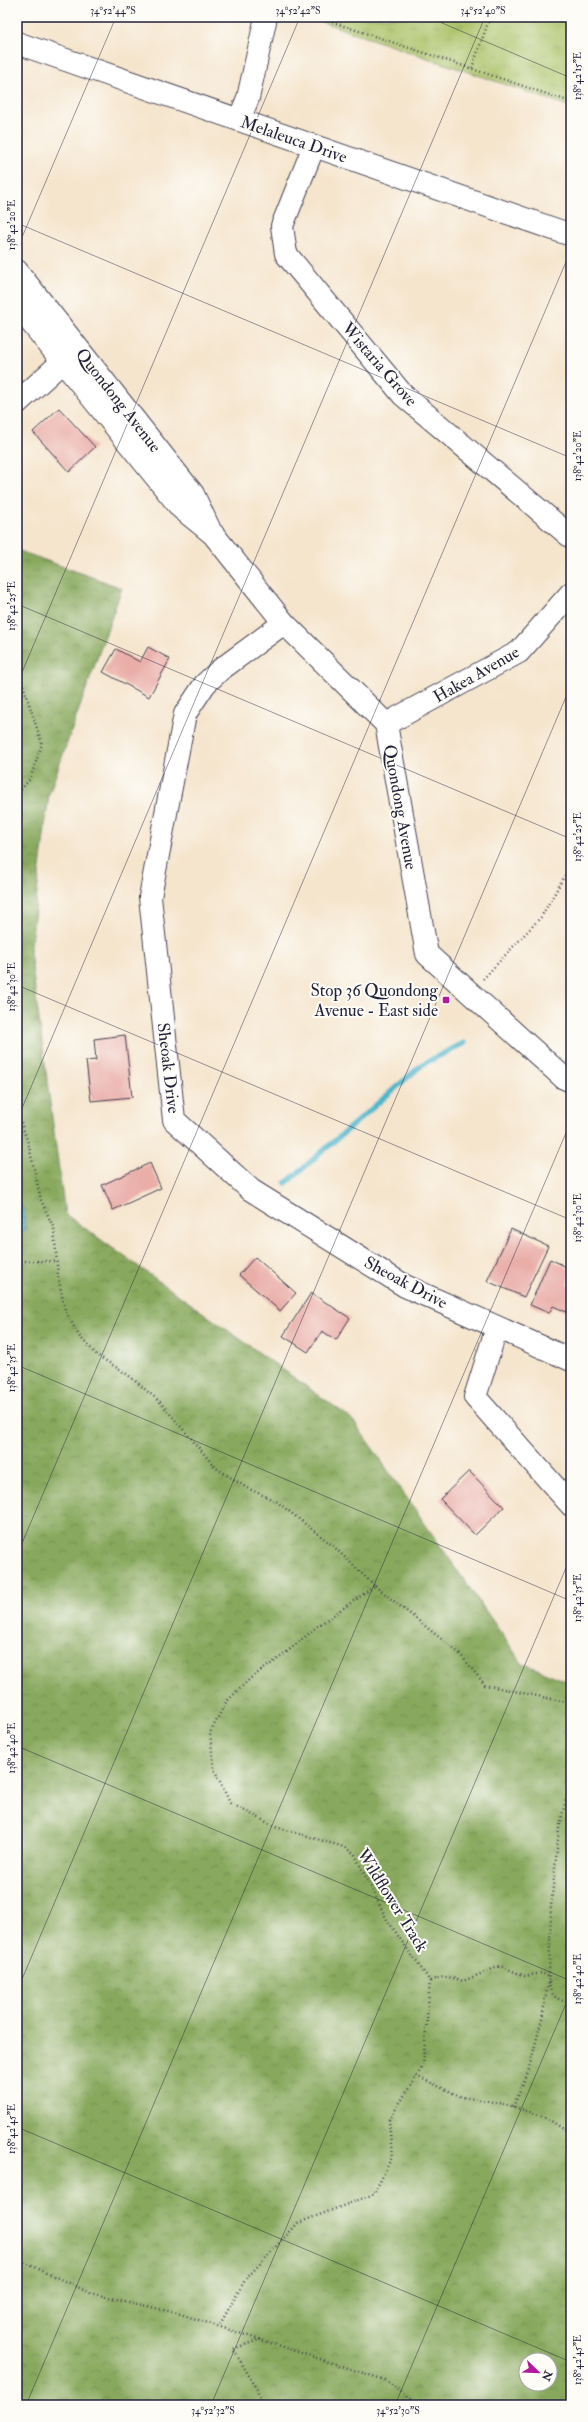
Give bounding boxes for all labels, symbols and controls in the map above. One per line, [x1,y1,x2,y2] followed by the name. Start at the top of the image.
[90,5,136,17] text: 34°52'44"S
[275,5,321,17] text: 34°52'42"S
[460,5,506,17] text: 34°52'40"S
[572,52,584,100] text: 138°42'15"E
[238,111,350,167] street label: Melaleuca Drive
[6,200,18,250] text: 138°42'20"E
[337,317,422,411] street label: Wistaria Grove
[71,344,166,457] street label: Quondong Avenue
[572,431,584,481] text: 138°42'20"E
[6,581,18,631] text: 138°42'25"E
[430,641,523,707] street label: Hakea Avenue
[379,743,422,871] street label: Quondong Avenue
[572,812,584,862] text: 138°42'25"E
[6,962,18,1012] text: 138°42'30"E
[310,980,439,1021] place label: Stop 36 Quondong Avenue - East side
[441,995,451,1005] marker: Stop 36 Quondong Avenue - East side
[153,1021,184,1115] street label: Sheoak Drive
[572,1193,584,1243] text: 138°42'30"E
[361,1252,451,1313] street label: Sheoak Drive
[6,1344,18,1392] text: 138°42'35"E
[572,1574,584,1622] text: 138°42'35"E
[6,1723,18,1773] text: 138°42'40"E
[352,1844,433,1956] street label: Wildflower Track
[572,1954,584,2004] text: 138°42'40"E
[6,2104,18,2154] text: 138°42'45"E
[572,2335,584,2385] text: 138°42'45"E
[518,2352,558,2392] north arrow
[538,2368,555,2384] text: N
[191,2405,235,2417] text: 34°52'32"S
[376,2405,420,2417] text: 34°52'30"S

